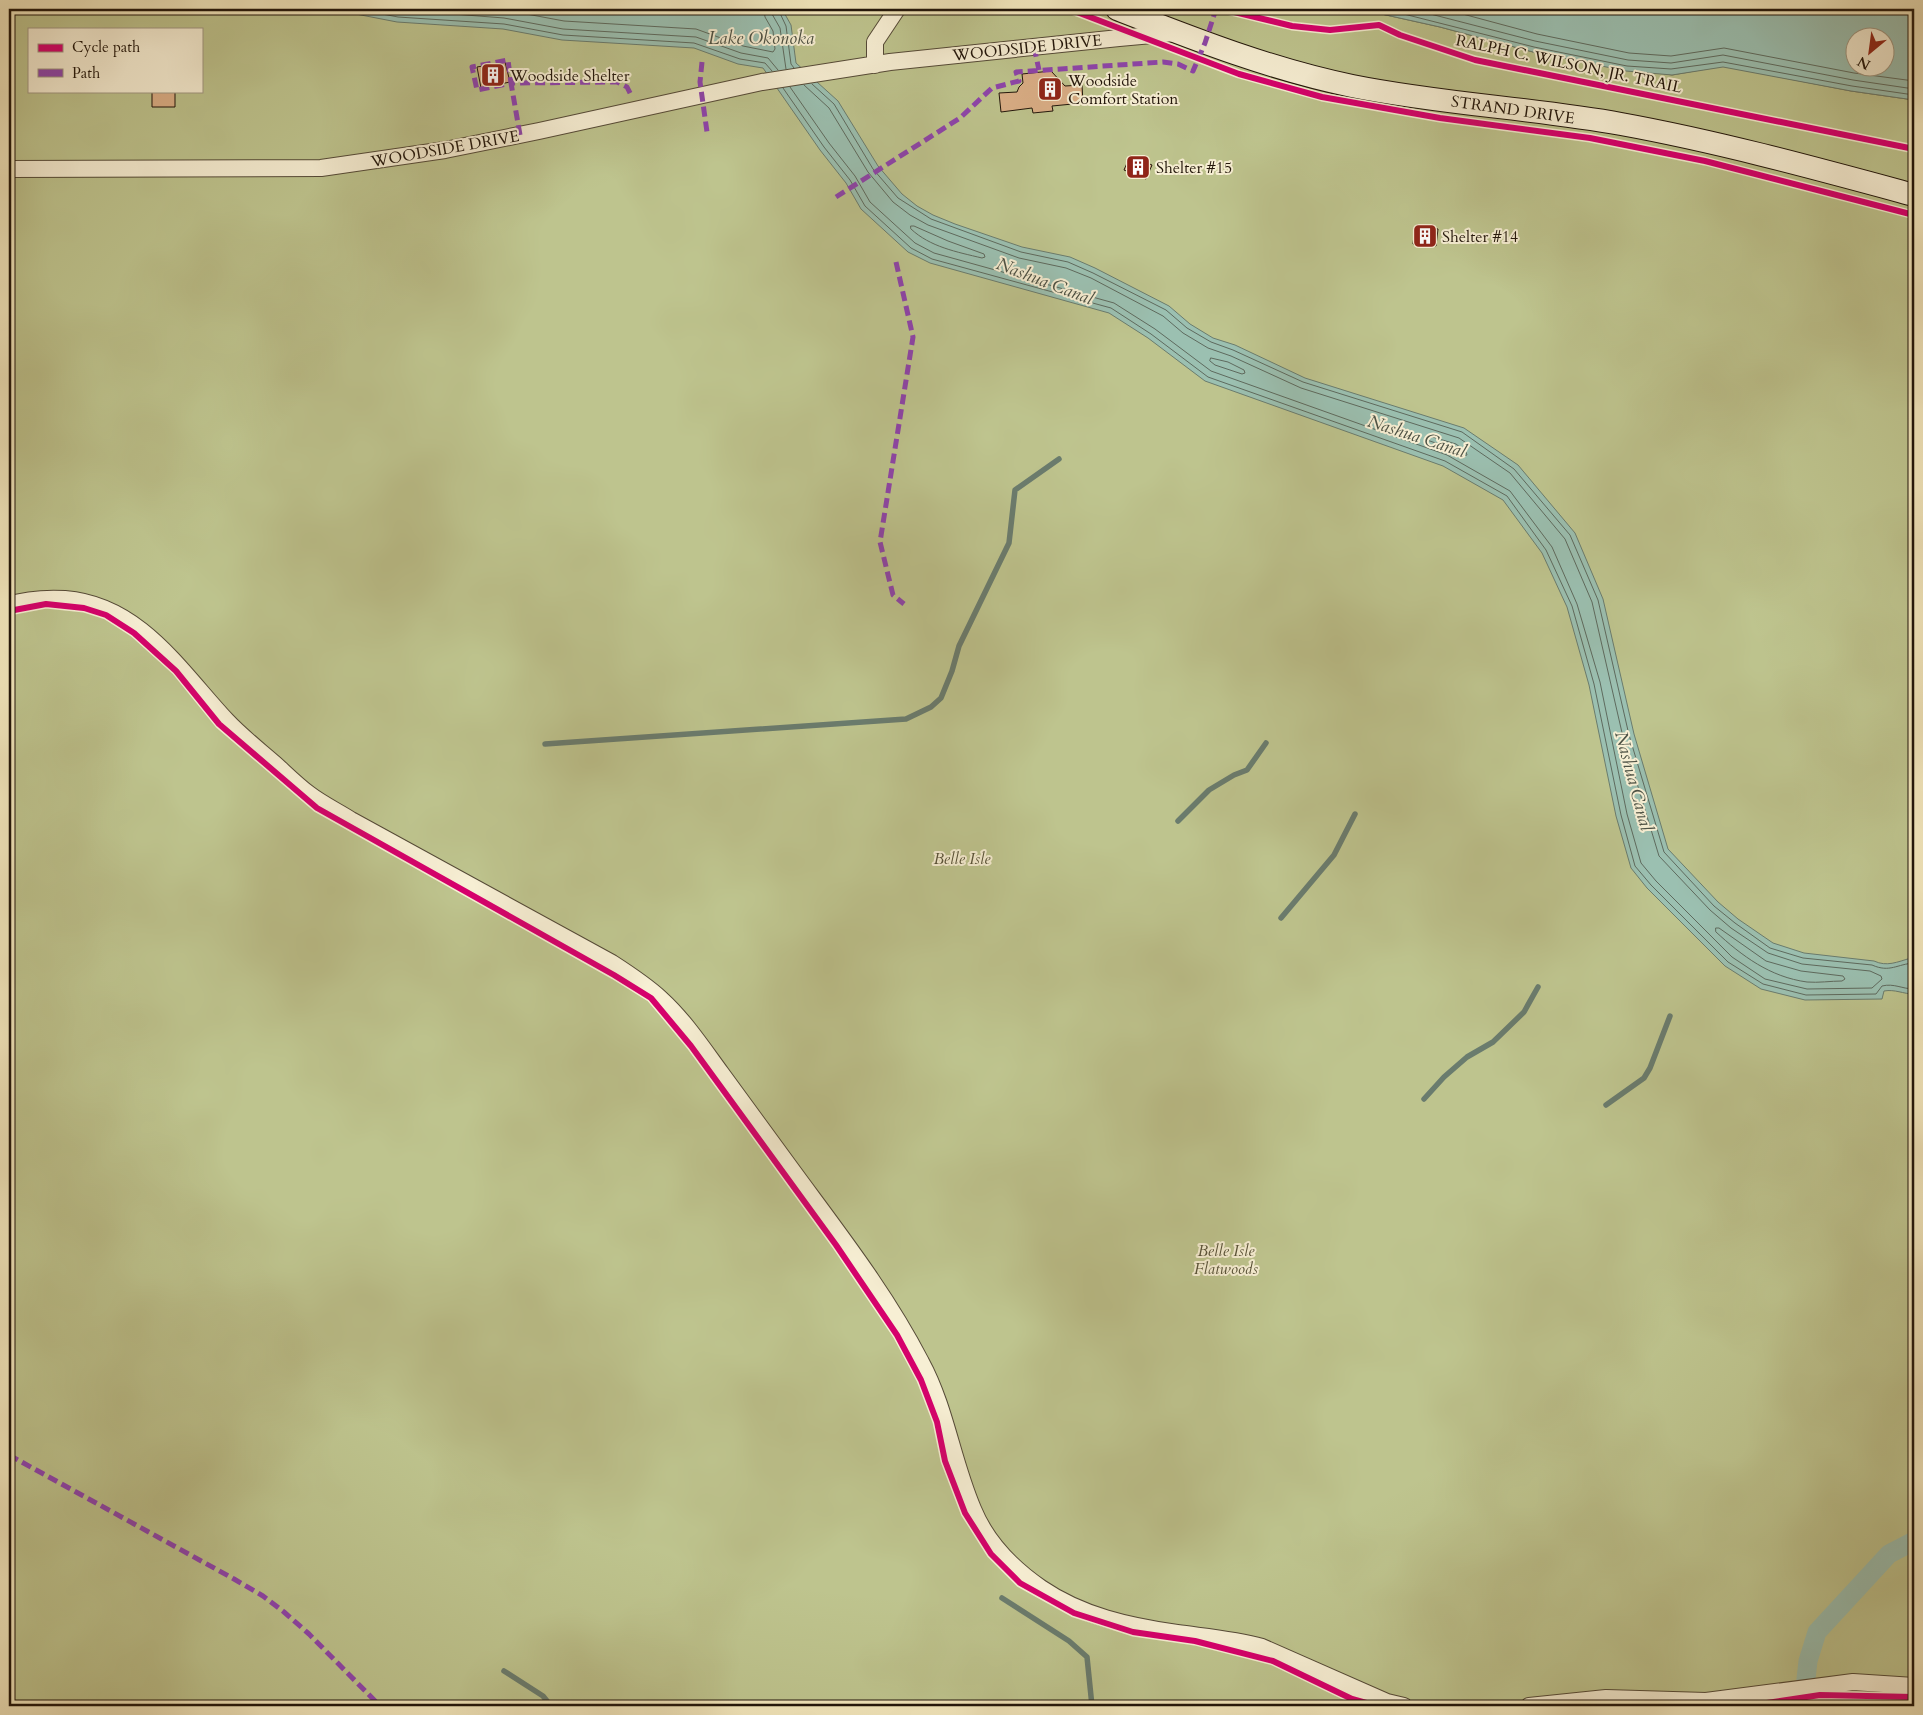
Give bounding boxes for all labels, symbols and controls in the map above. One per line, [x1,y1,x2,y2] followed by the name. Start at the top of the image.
[708,26,814,51] water label: Lake Okonoka
[28,28,202,92] legend
[1846,28,1896,78] north arrow
[950,29,1103,67] street label: WOODSIDE DRIVE
[1454,29,1684,99] street label: RALPH C. WILSON, JR. TRAIL
[72,37,141,57] text: Cycle path
[1854,52,1874,74] text: N
[480,62,506,88] building icon: Woodside Shelter
[72,63,101,83] text: Path
[509,65,630,87] place label: Woodside Shelter
[1067,70,1178,110] place label: Woodside Comfort Station
[1037,76,1063,102] building icon: Woodside Comfort Station
[1450,90,1576,130] street label: STRAND DRIVE
[368,125,521,173] street label: WOODSIDE DRIVE
[1125,154,1151,180] building icon: Shelter #15
[1156,157,1232,179] place label: Shelter #15
[1412,223,1438,249] building icon: Shelter #14
[1442,226,1518,248] place label: Shelter #14
[993,251,1098,312] water label: Nashua Canal
[1364,409,1470,464] water label: Nashua Canal
[1608,729,1659,835] water label: Nashua Canal
[934,848,991,870] park label: Belle Isle
[1194,1240,1259,1280] park label: Belle Isle Flatwoods

